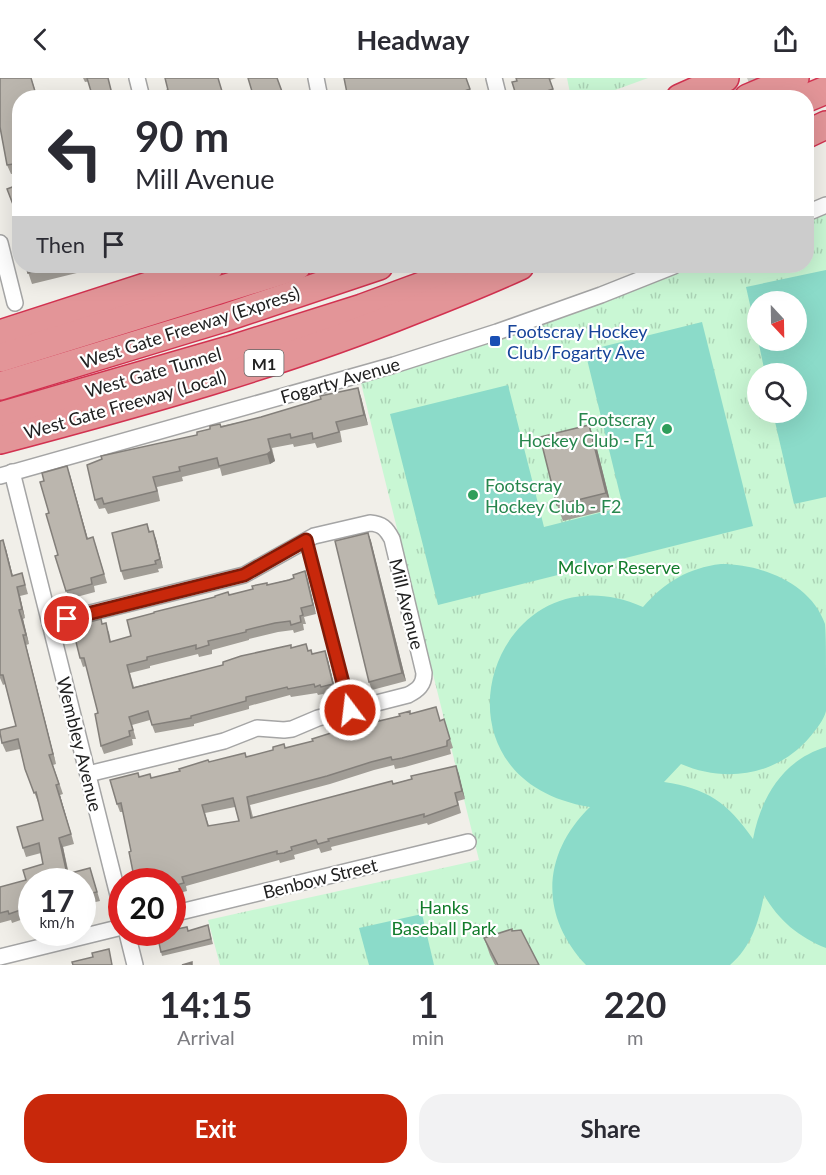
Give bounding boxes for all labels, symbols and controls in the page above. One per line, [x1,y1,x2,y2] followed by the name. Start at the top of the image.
[24,23,57,56] icon: back
[357,23,469,56] text: Headway
[769,23,802,56] icon: share
[135,111,229,161] text: 90 m
[36,114,114,192] icon: left
[135,162,274,195] text: Mill Avenue
[97,228,130,261] icon: arrive
[36,231,85,258] text: Then
[78,281,302,373] street label: West Gate Freeway (Express)
[747,291,807,351] north arrow
[747,291,807,423] map controls
[507,320,648,363] place label: Footscray Hockey Club/Fogarty Ave
[488,334,502,348] marker: Footscray Hockey Club/Fogarty Ave
[82,342,224,402] street label: West Gate Tunnel
[244,350,284,376] road number: M1
[278,352,402,408] street label: Fogarty Avenue
[747,363,807,423] button: search
[21,365,229,443] street label: West Gate Freeway (Local)
[518,408,656,451] place label: Footscray Hockey Club - F1
[660,422,674,436] marker: Footscray Hockey Club - F1
[485,474,622,517] place label: Footscray Hockey Club - F2
[466,488,480,502] marker: Footscray Hockey Club - F2
[385,556,429,652] street label: Mill Avenue
[558,556,680,578] park label: McIvor Reserve
[41,593,92,644] pin
[50,602,83,635] icon: arrive
[53,674,107,814] street label: Wembley Avenue
[318,678,382,742] position arrow
[261,853,380,903] street label: Benbow Street
[108,868,186,946] speed limit sign: 20
[40,882,74,918] text: 17
[391,896,497,939] park label: Hanks Baseball Park
[39,913,75,931] text: km/h
[160,982,252,1026] text: 14:15
[418,982,439,1026] text: 1
[604,982,666,1026] text: 220
[177,1025,235,1049] text: Arrival
[412,1025,444,1049] text: min
[627,1025,643,1049] text: m
[24,1094,407,1163] button: Exit
[419,1094,802,1163] button: Share

